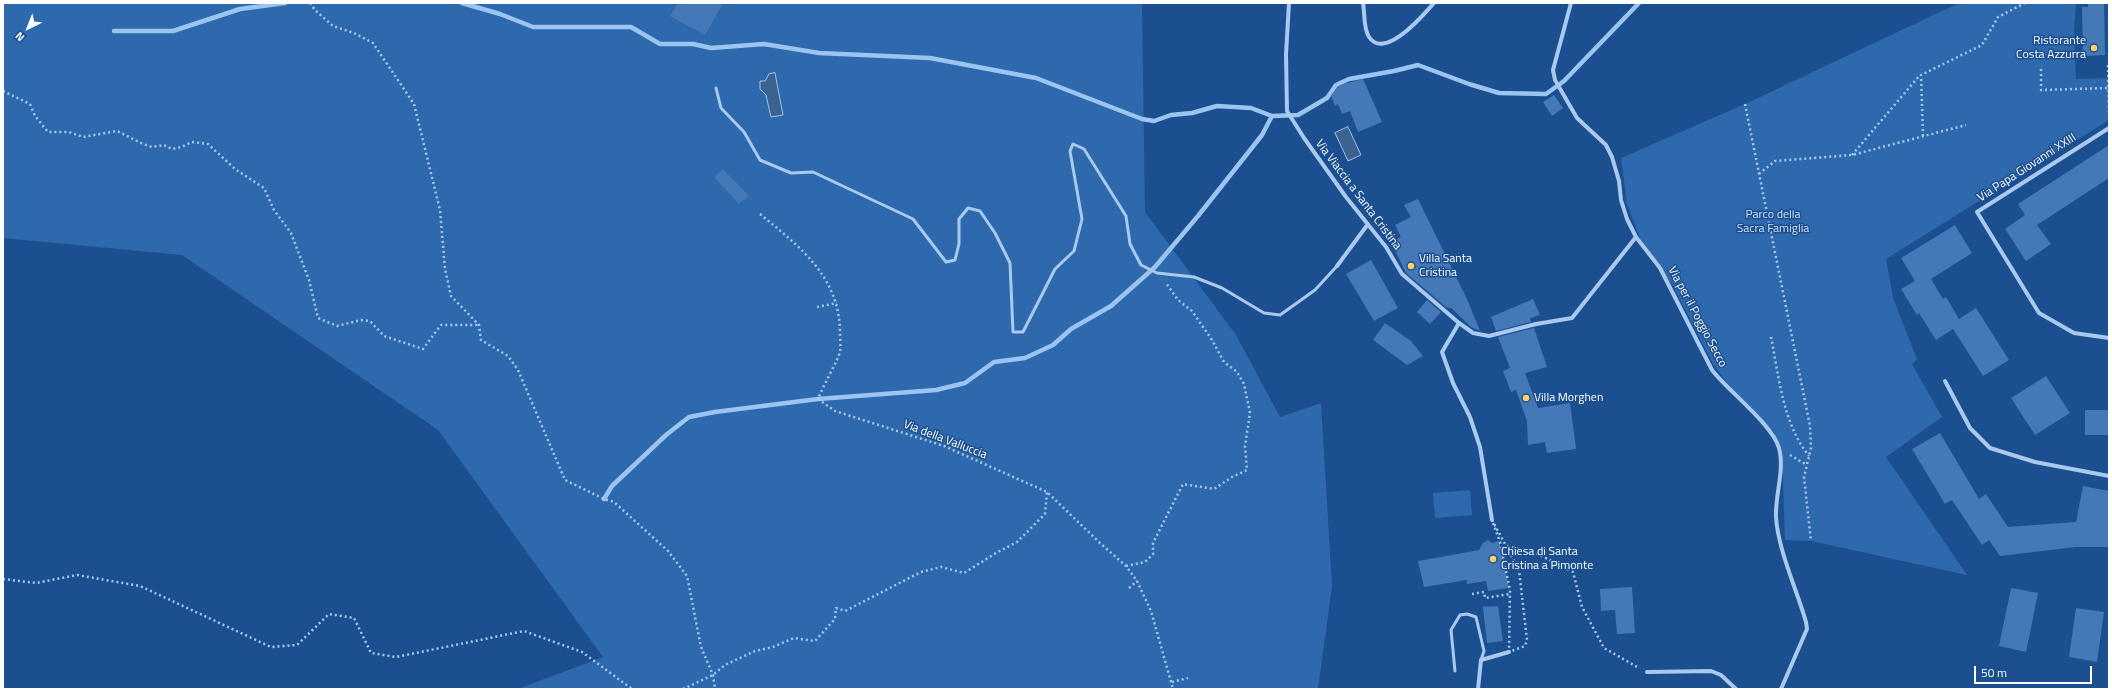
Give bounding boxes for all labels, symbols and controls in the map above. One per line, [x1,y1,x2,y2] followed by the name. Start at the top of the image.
[8,8,48,48] north arrow
[12,28,28,45] text: N
[2016,34,2086,62] place label: Ristorante Costa Azzurra
[2089,43,2099,53] marker: Ristorante Costa Azzurra
[1975,131,2079,205] street label: Via Papa Giovanni XXIII
[1312,137,1404,253] street label: Via Viaccia a Santa Cristina
[1737,208,1809,236] park label: Parco della Sacra Famiglia
[1419,252,1472,280] place label: Villa Santa Cristina
[1406,261,1416,271] marker: Villa Santa Cristina
[1664,264,1730,370] street label: Via per il Poggio Secco
[1534,391,1603,405] place label: Villa Morghen
[1521,393,1531,403] marker: Villa Morghen
[901,417,989,463] street label: Via della Valluccia
[1501,545,1593,573] place label: Chiesa di Santa Cristina a Pimonte
[1488,554,1498,564] marker: Chiesa di Santa Cristina a Pimonte
[1976,658,2094,684] scale bar
[1981,663,2007,682] text: 50 m

